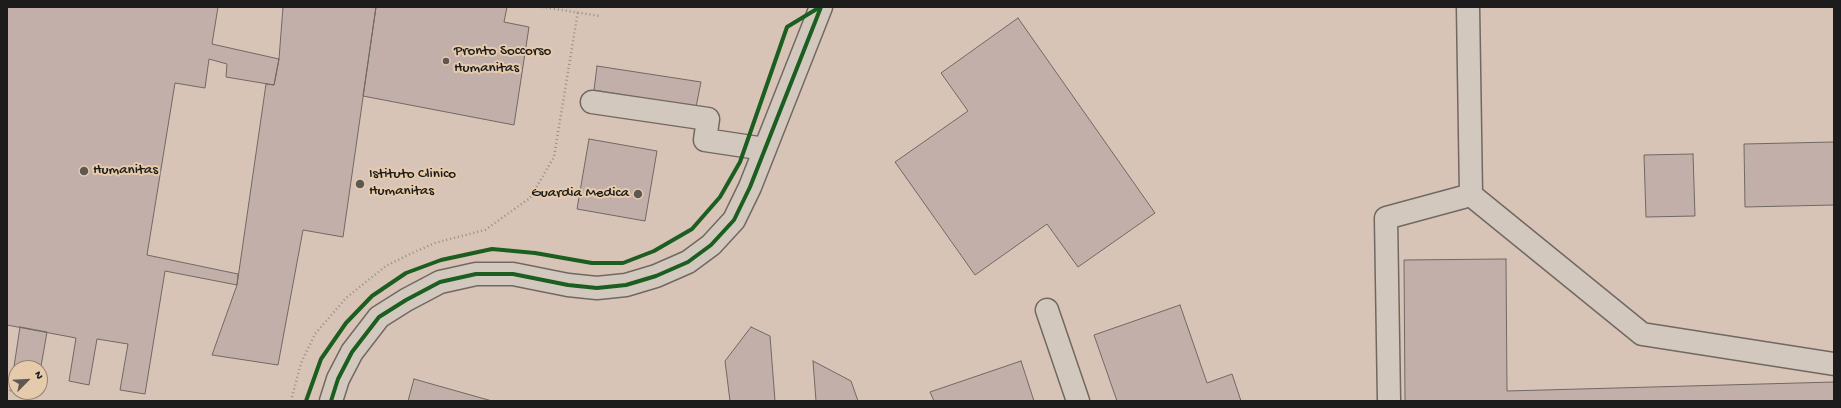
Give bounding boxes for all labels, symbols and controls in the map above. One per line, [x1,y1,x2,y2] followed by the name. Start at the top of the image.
[454,43,551,78] place label: Pronto Soccorso Humanitas
[441,56,451,66] marker: Pronto Soccorso Humanitas
[93,162,158,180] place label: Humanitas
[78,165,90,177] marker: Humanitas
[369,166,456,201] place label: Istituto Clinico Humanitas
[354,178,366,190] marker: Istituto Clinico Humanitas
[531,185,629,203] place label: Guardia Medica
[632,188,644,200] marker: Guardia Medica
[8,360,48,400] north arrow
[31,370,45,381] text: N

